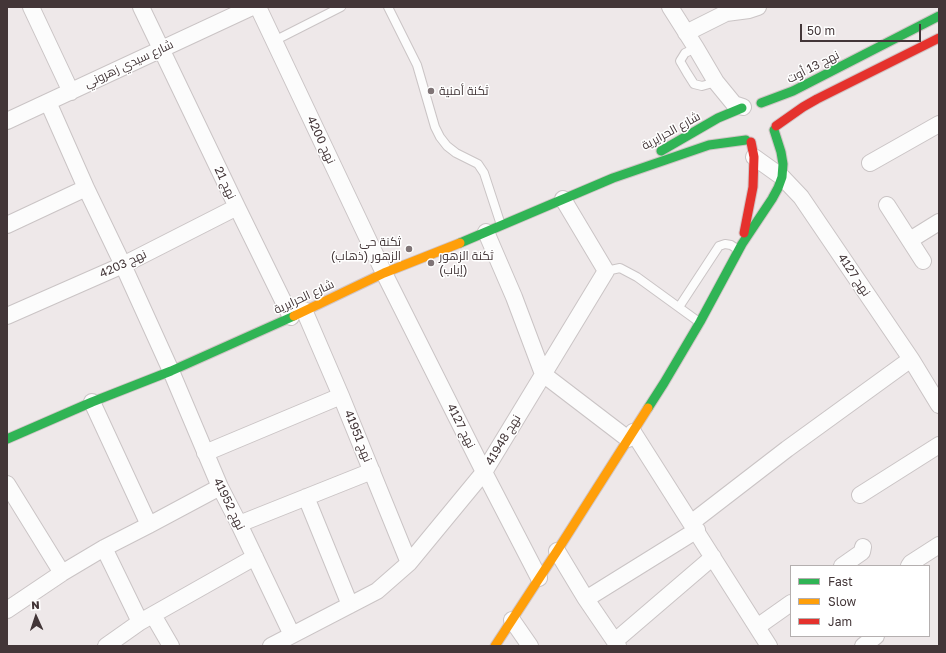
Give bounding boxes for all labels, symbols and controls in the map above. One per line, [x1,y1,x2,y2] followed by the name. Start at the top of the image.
[802,16,923,42] scale bar
[807,23,835,38] text: 50 m
[82,37,176,91] street label: شارع سيدي زهروني
[784,48,842,86] street label: نهج 13 أوت
[439,84,488,98] place label: ثكنة أمنية
[426,86,436,96] marker: ثكنة أمنية
[639,109,703,153] street label: شارع الحرايرية
[304,114,338,166] street label: نهج 4200
[211,164,239,202] street label: نهج 21
[331,235,401,263] place label: ثكنة حي الزهور (ذهاب)
[404,244,414,254] marker: ثكنة حي الزهور (ذهاب)
[97,247,149,281] street label: نهج 4203
[439,249,493,277] place label: ثكنة الزهور (إياب)
[835,251,873,299] street label: نهج 4127
[426,258,436,268] marker: ثكنة الزهور (إياب)
[272,277,336,317] street label: شارع الحرايرية
[444,401,478,451] street label: نهج 4127
[341,408,375,464] street label: نهج 41951
[482,412,524,468] street label: نهج 41948
[210,476,248,532] street label: نهج 41952
[790,565,930,637] legend
[828,574,853,589] text: Fast
[828,594,856,609] text: Slow
[16,597,56,637] north arrow
[31,598,40,611] text: N
[828,614,852,629] text: Jam

